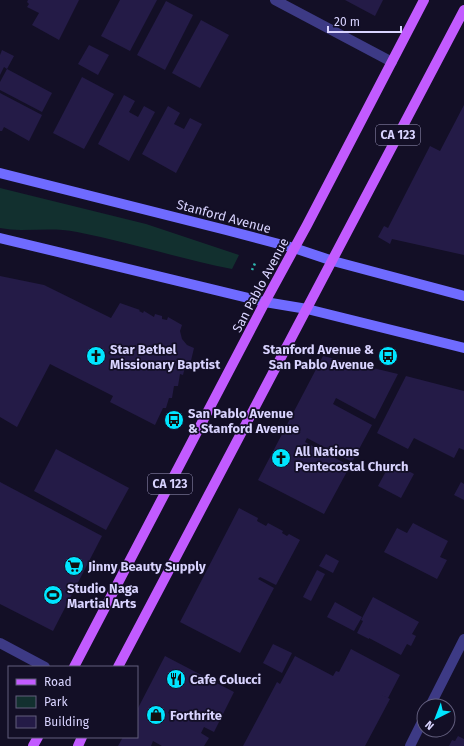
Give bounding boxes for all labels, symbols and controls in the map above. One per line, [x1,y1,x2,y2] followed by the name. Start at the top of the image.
[328,8,401,34] scale bar
[334,15,360,29] text: 20 m
[376,125,420,145] road number: CA 123
[175,197,273,236] street label: Stanford Avenue
[229,235,292,335] street label: San Pablo Avenue
[110,342,221,372] place label: Star Bethel Missionary Baptist
[263,342,374,372] place label: Stanford Avenue & San Pablo Avenue
[85,345,107,367] church icon: Star Bethel Missionary Baptist
[377,345,399,367] bus stop icon: Stanford Avenue & San Pablo Avenue
[188,406,299,436] place label: San Pablo Avenue & Stanford Avenue
[163,409,185,431] bus stop icon: San Pablo Avenue & Stanford Avenue
[294,444,409,474] place label: All Nations Pentecostal Church
[270,447,292,469] church icon: All Nations Pentecostal Church
[148,474,192,494] road number: CA 123
[63,555,85,577] supermarket icon: Jinny Beauty Supply
[87,559,206,574] place label: Jinny Beauty Supply
[67,581,139,611] place label: Studio Naga Martial Arts
[42,584,64,606] sports icon: Studio Naga Martial Arts
[8,666,138,738] legend
[165,668,187,690] restaurant icon: Cafe Colucci
[190,672,262,687] place label: Cafe Colucci
[44,675,72,689] text: Road
[44,695,68,709] text: Park
[416,698,456,738] north arrow
[145,704,167,726] shop icon: Forthrite
[170,708,222,723] place label: Forthrite
[44,715,90,729] text: Building
[423,718,437,732] text: N

